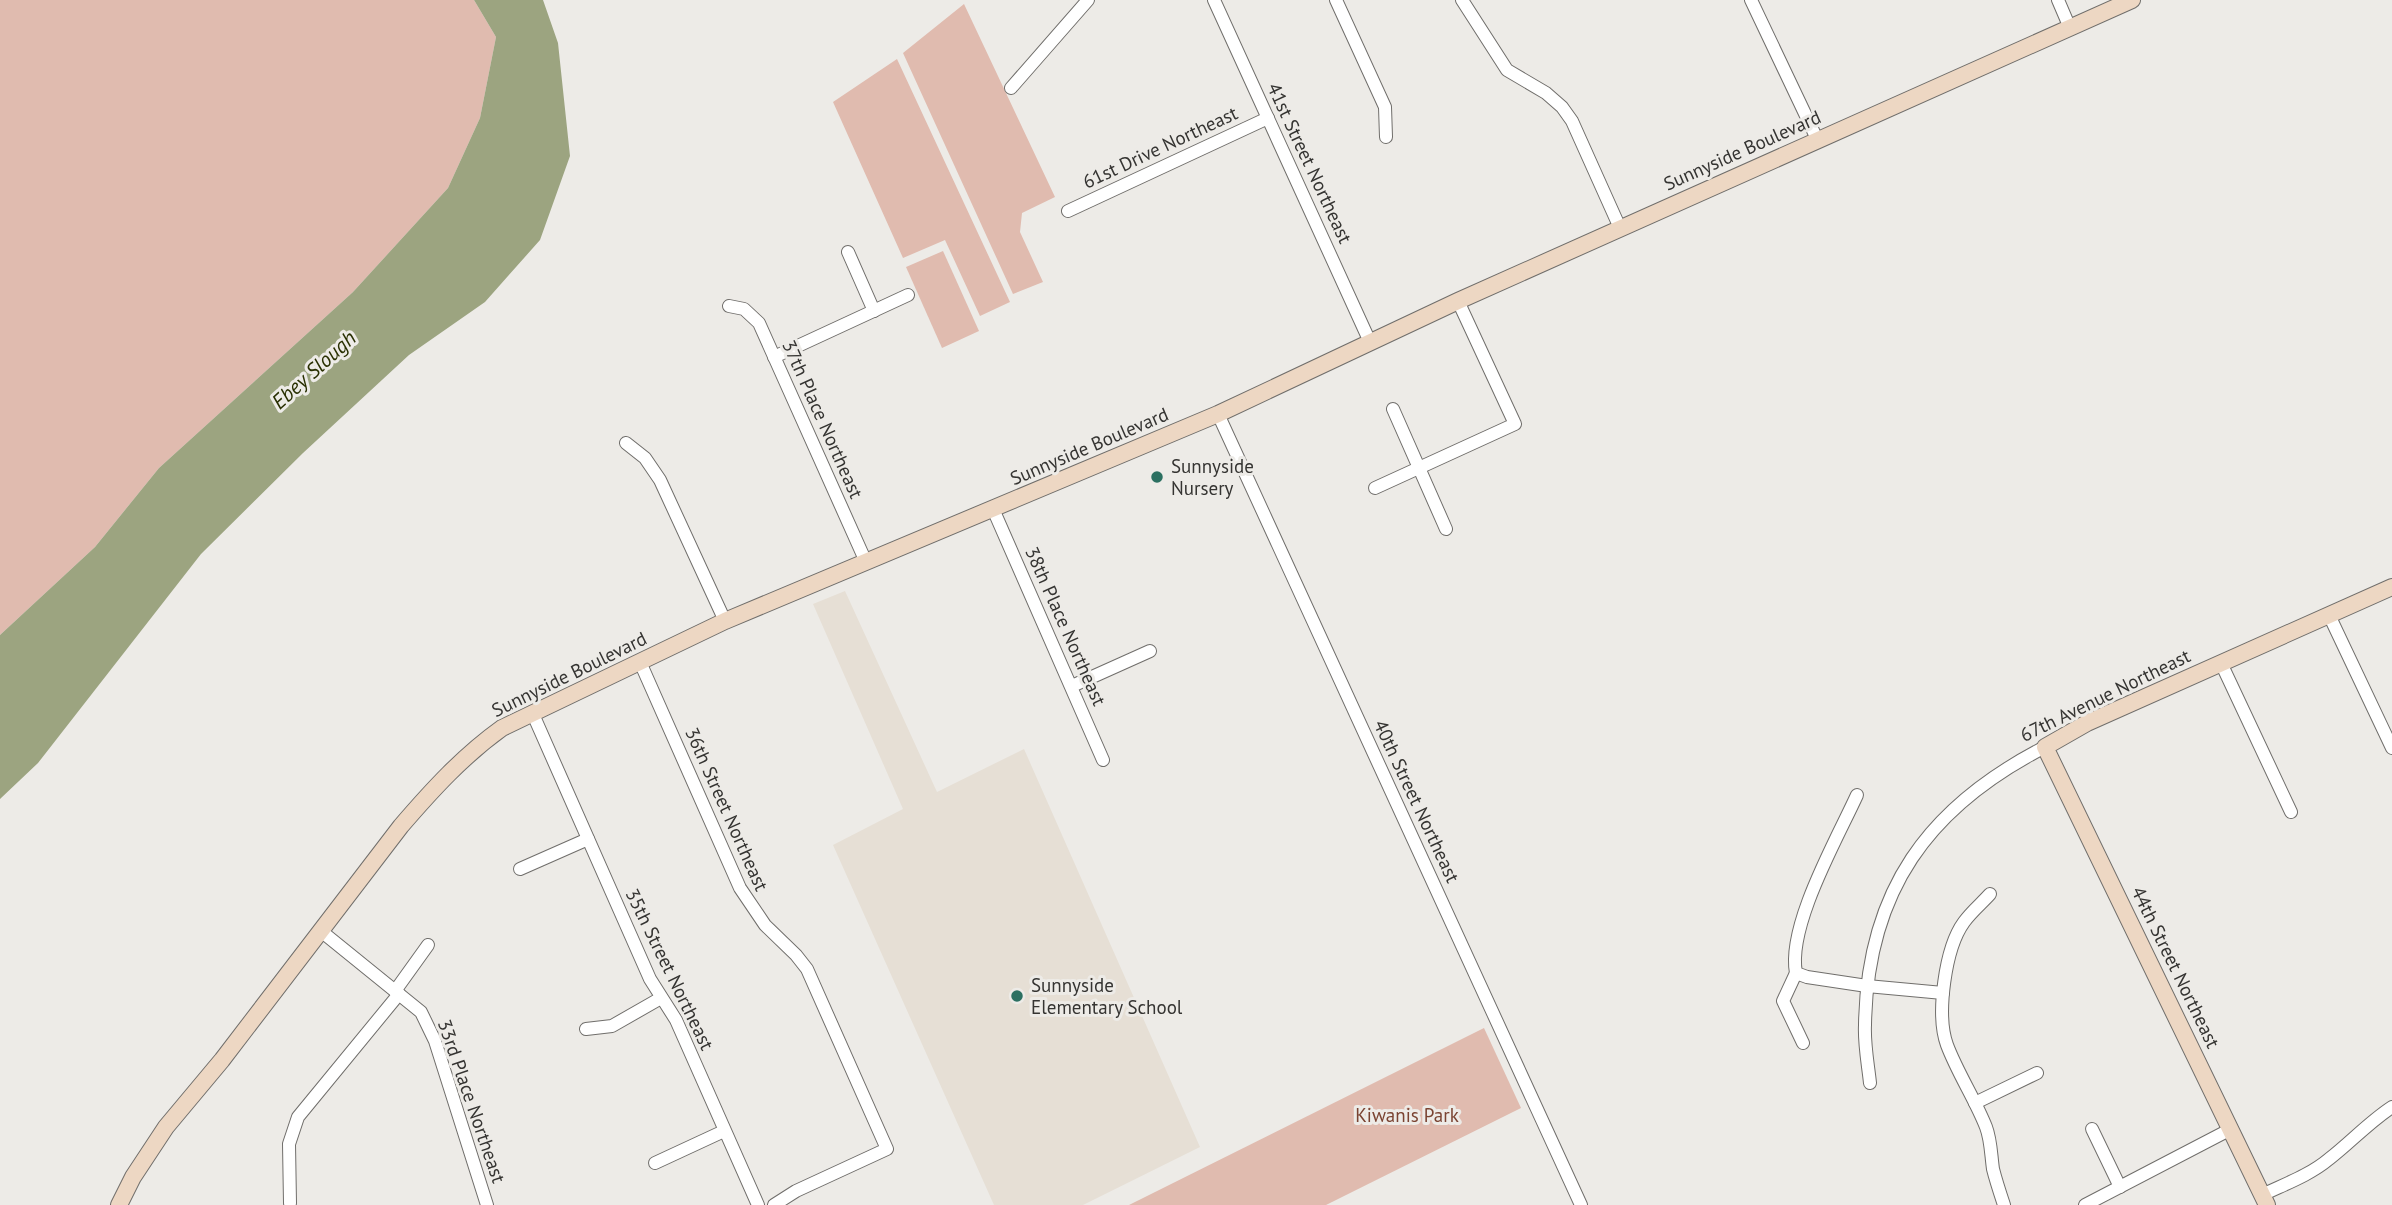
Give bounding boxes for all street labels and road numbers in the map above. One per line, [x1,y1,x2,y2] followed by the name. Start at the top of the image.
[1262,79,1358,247] street label: 41st Street Northeast
[1079,100,1242,193] street label: 61st Drive Northeast
[1660,105,1824,195] street label: Sunnyside Boulevard
[777,336,869,502] street label: 37th Place Northeast
[1006,402,1172,490] street label: Sunnyside Boulevard
[1020,543,1112,710] street label: 38th Place Northeast
[488,626,650,722] street label: Sunnyside Boulevard
[2016,643,2194,747] street label: 67th Avenue Northeast
[1369,716,1465,887] street label: 40th Street Northeast
[680,723,774,895] street label: 36th Street Northeast
[2127,882,2226,1052] street label: 44th Street Northeast
[621,884,720,1054] street label: 35th Street Northeast
[433,1016,511,1186] street label: 33rd Place Northeast

